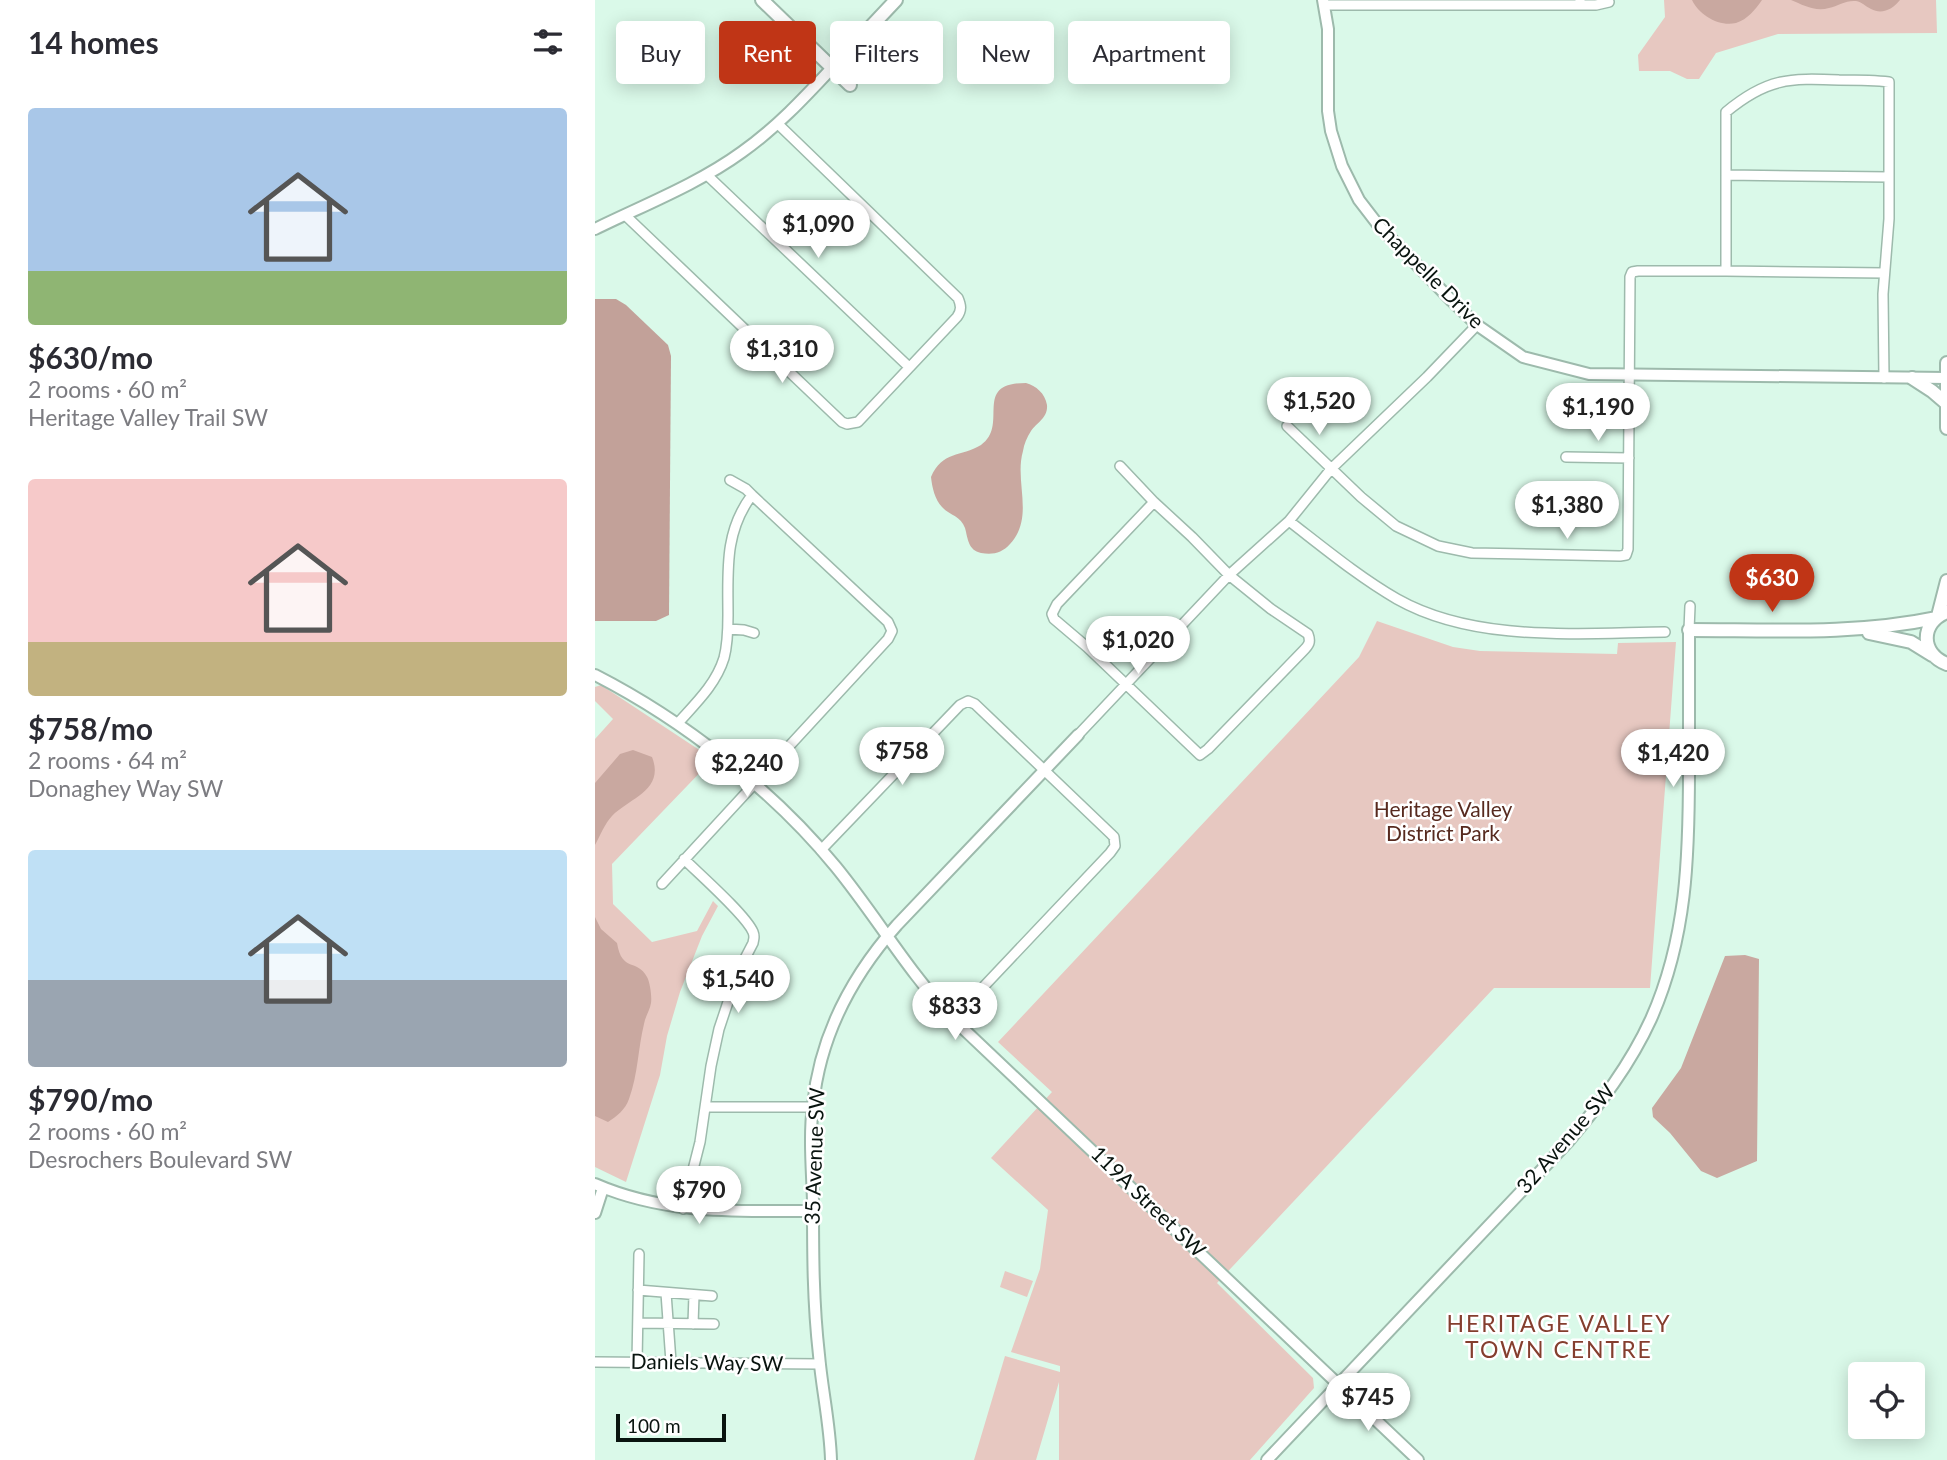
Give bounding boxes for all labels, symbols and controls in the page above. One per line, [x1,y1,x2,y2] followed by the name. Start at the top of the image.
[616,21,705,84] chip: Buy
[719,21,816,84] chip: Rent
[830,21,943,84] chip: Filters
[957,21,1054,84] chip: New
[1068,21,1230,84] chip: Apartment
[529,23,567,61] icon: filters
[28,24,159,60] text: 14 homes
[235,154,361,280] icon: home
[761,201,875,260] pin: $1,090
[782,209,854,237] text: $1,090
[1368,211,1490,333] street label: Chappelle Drive
[725,326,839,385] pin: $1,310
[746,334,818,362] text: $1,310
[28,339,153,375] text: $630/mo
[28,375,187,403] text: 2 rooms · 60 m²
[1262,378,1376,437] pin: $1,520
[1541,384,1655,443] pin: $1,190
[1283,386,1355,414] text: $1,520
[1562,392,1634,420] text: $1,190
[28,403,268,431] text: Heritage Valley Trail SW
[1510,482,1624,541] pin: $1,380
[1531,490,1603,518] text: $1,380
[235,525,361,651] icon: home
[1731,554,1813,614] pin: $630
[1745,563,1799,591] text: $630
[1081,616,1195,676] pin: $1,020
[1102,625,1174,653] text: $1,020
[28,710,153,746] text: $758/mo
[861,728,943,787] pin: $758
[1616,730,1730,789] pin: $1,420
[875,736,929,764] text: $758
[1637,738,1709,766] text: $1,420
[690,740,804,799] pin: $2,240
[28,746,187,774] text: 2 rooms · 64 m²
[711,748,783,776] text: $2,240
[28,774,223,802] text: Donaghey Way SW
[1374,796,1512,845] park label: Heritage Valley District Park
[235,896,361,1022] icon: home
[681,956,795,1015] pin: $1,540
[702,964,774,992] text: $1,540
[914,982,996,1042] pin: $833
[928,991,982,1019] text: $833
[1510,1078,1619,1198] street label: 32 Avenue SW
[28,1081,153,1117] text: $790/mo
[799,1087,828,1225] street label: 35 Avenue SW
[28,1117,187,1145] text: 2 rooms · 60 m²
[1087,1140,1212,1262] street label: 119A Street SW
[28,1145,292,1173] text: Desrochers Boulevard SW
[658,1166,740,1226] pin: $790
[672,1175,726,1203] text: $790
[1446,1309,1672,1363] district label: HERITAGE VALLEY TOWN CENTRE
[630,1348,784,1375] street label: Daniels Way SW
[1848,1362,1925,1439] map controls
[1848,1362,1925,1439] button: locate
[1327,1374,1409,1433] pin: $745
[1341,1382,1395,1410] text: $745
[616,1411,726,1443] scale bar
[627,1414,681,1437] text: 100 m

